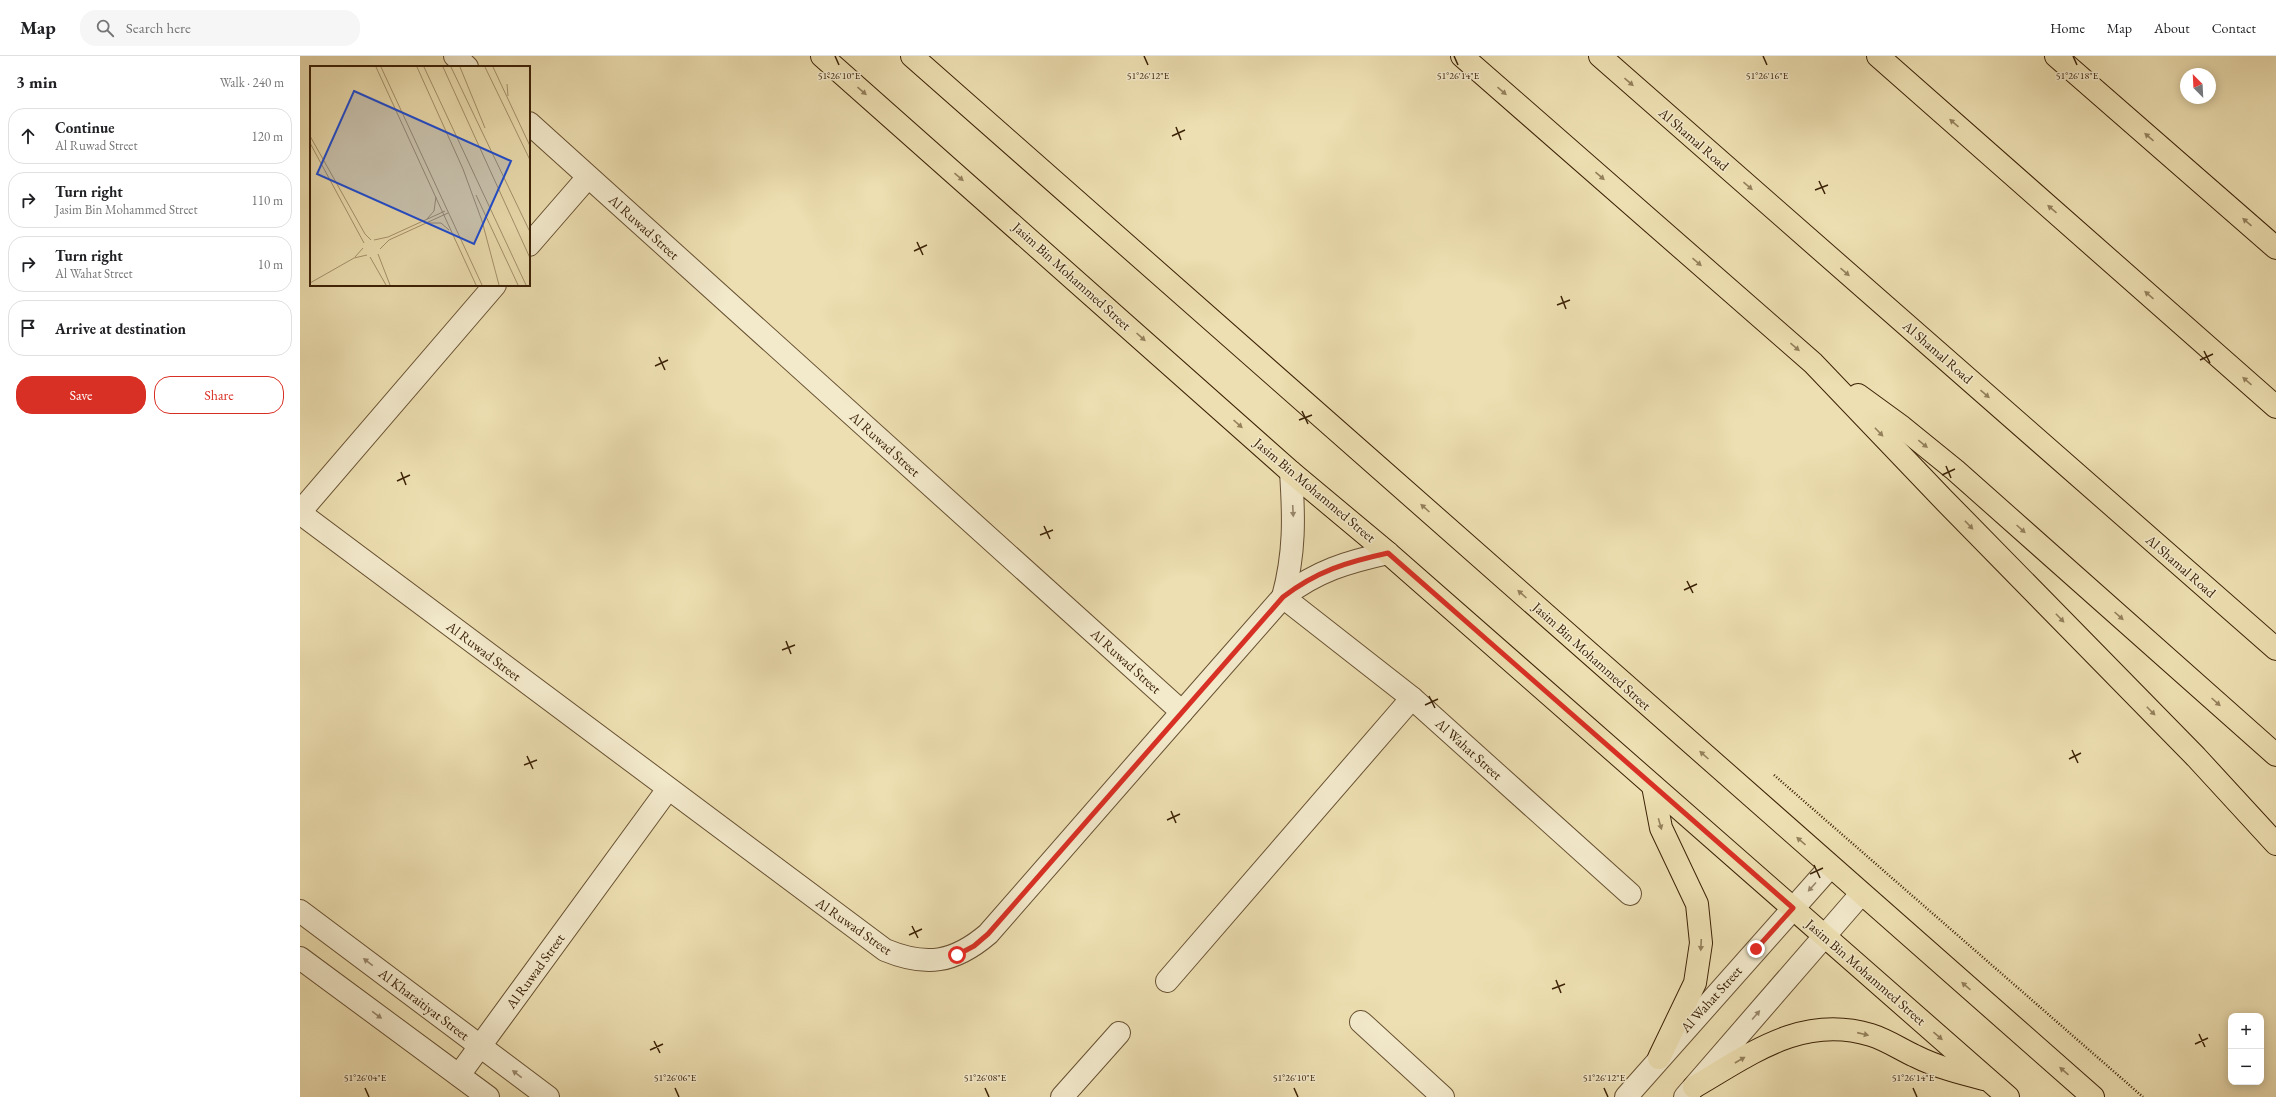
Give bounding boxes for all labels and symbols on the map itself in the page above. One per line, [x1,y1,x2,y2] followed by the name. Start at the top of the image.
[310,66,530,286] inset map
[2180,68,2216,104] north arrow
[818,69,861,82] text: 51°26'10"E
[1127,69,1170,82] text: 51°26'12"E
[1437,69,1480,82] text: 51°26'14"E
[1746,69,1789,82] text: 51°26'16"E
[2056,69,2099,82] text: 51°26'18"E
[1624,77,1634,86] one-way arrow
[857,86,867,96] one-way arrow
[1496,86,1507,95] one-way arrow
[1654,103,1733,175] street label: Al Shamal Road
[1949,119,1959,128] one-way arrow
[2143,132,2154,141] one-way arrow
[955,172,964,181] one-way arrow
[1594,172,1605,181] one-way arrow
[1742,181,1753,190] one-way arrow
[604,190,683,264] street label: Al Ruwad Street
[2046,205,2057,214] one-way arrow
[1008,217,1135,334] street label: Jasim Bin Mohammed Street
[2242,218,2251,227] one-way arrow
[1692,257,1703,266] one-way arrow
[1840,267,1851,276] one-way arrow
[2144,291,2154,300] one-way arrow
[1898,316,1977,388] street label: Al Shamal Road
[1135,333,1146,342] one-way arrow
[1790,343,1801,352] one-way arrow
[2241,377,2252,386] one-way arrow
[1980,390,1991,399] one-way arrow
[845,407,924,481] street label: Al Ruwad Street
[1233,419,1242,428] one-way arrow
[1874,427,1883,437] one-way arrow
[1250,433,1380,547] street label: Jasim Bin Mohammed Street
[1918,440,1929,449] one-way arrow
[1420,504,1430,513] one-way arrow
[1290,505,1297,517] one-way arrow
[1964,520,1974,530] one-way arrow
[2016,525,2027,534] one-way arrow
[2141,530,2220,602] street label: Al Shamal Road
[1517,590,1528,599] one-way arrow
[1528,597,1655,714] street label: Jasim Bin Mohammed Street
[2113,611,2124,620] one-way arrow
[2055,613,2065,623] one-way arrow
[442,616,525,685] street label: Al Ruwad Street
[1086,624,1165,698] street label: Al Ruwad Street
[2211,697,2221,706] one-way arrow
[2146,706,2156,716] one-way arrow
[1431,714,1507,784] street label: Al Wahat Street
[1698,750,1709,759] one-way arrow
[1658,818,1664,830] one-way arrow
[1796,836,1806,846] one-way arrow
[1807,882,1816,893] one-way arrow
[812,893,896,959] street label: Al Ruwad Street
[1801,914,1930,1030] street label: Jasim Bin Mohammed Street
[501,929,569,1013] street label: Al Ruwad Street
[1698,939,1704,952] one-way arrow
[1747,940,1765,958] route end
[948,946,966,964] route start
[363,958,374,966] one-way arrow
[1676,961,1746,1037] street label: Al Wahat Street
[374,963,473,1044] street label: Al Kharaitiyat Street
[1961,981,1971,991] one-way arrow
[1752,1010,1761,1020] one-way arrow
[371,1011,382,1019] one-way arrow
[1857,1031,1869,1037] one-way arrow
[1933,1031,1943,1040] one-way arrow
[1734,1057,1746,1064] one-way arrow
[2059,1067,2069,1076] one-way arrow
[511,1069,522,1078] one-way arrow
[344,1071,387,1084] text: 51°26'04"E
[654,1071,697,1084] text: 51°26'06"E
[964,1071,1007,1084] text: 51°26'08"E
[1273,1071,1316,1084] text: 51°26'10"E
[1583,1071,1626,1084] text: 51°26'12"E
[1892,1071,1935,1084] text: 51°26'14"E

